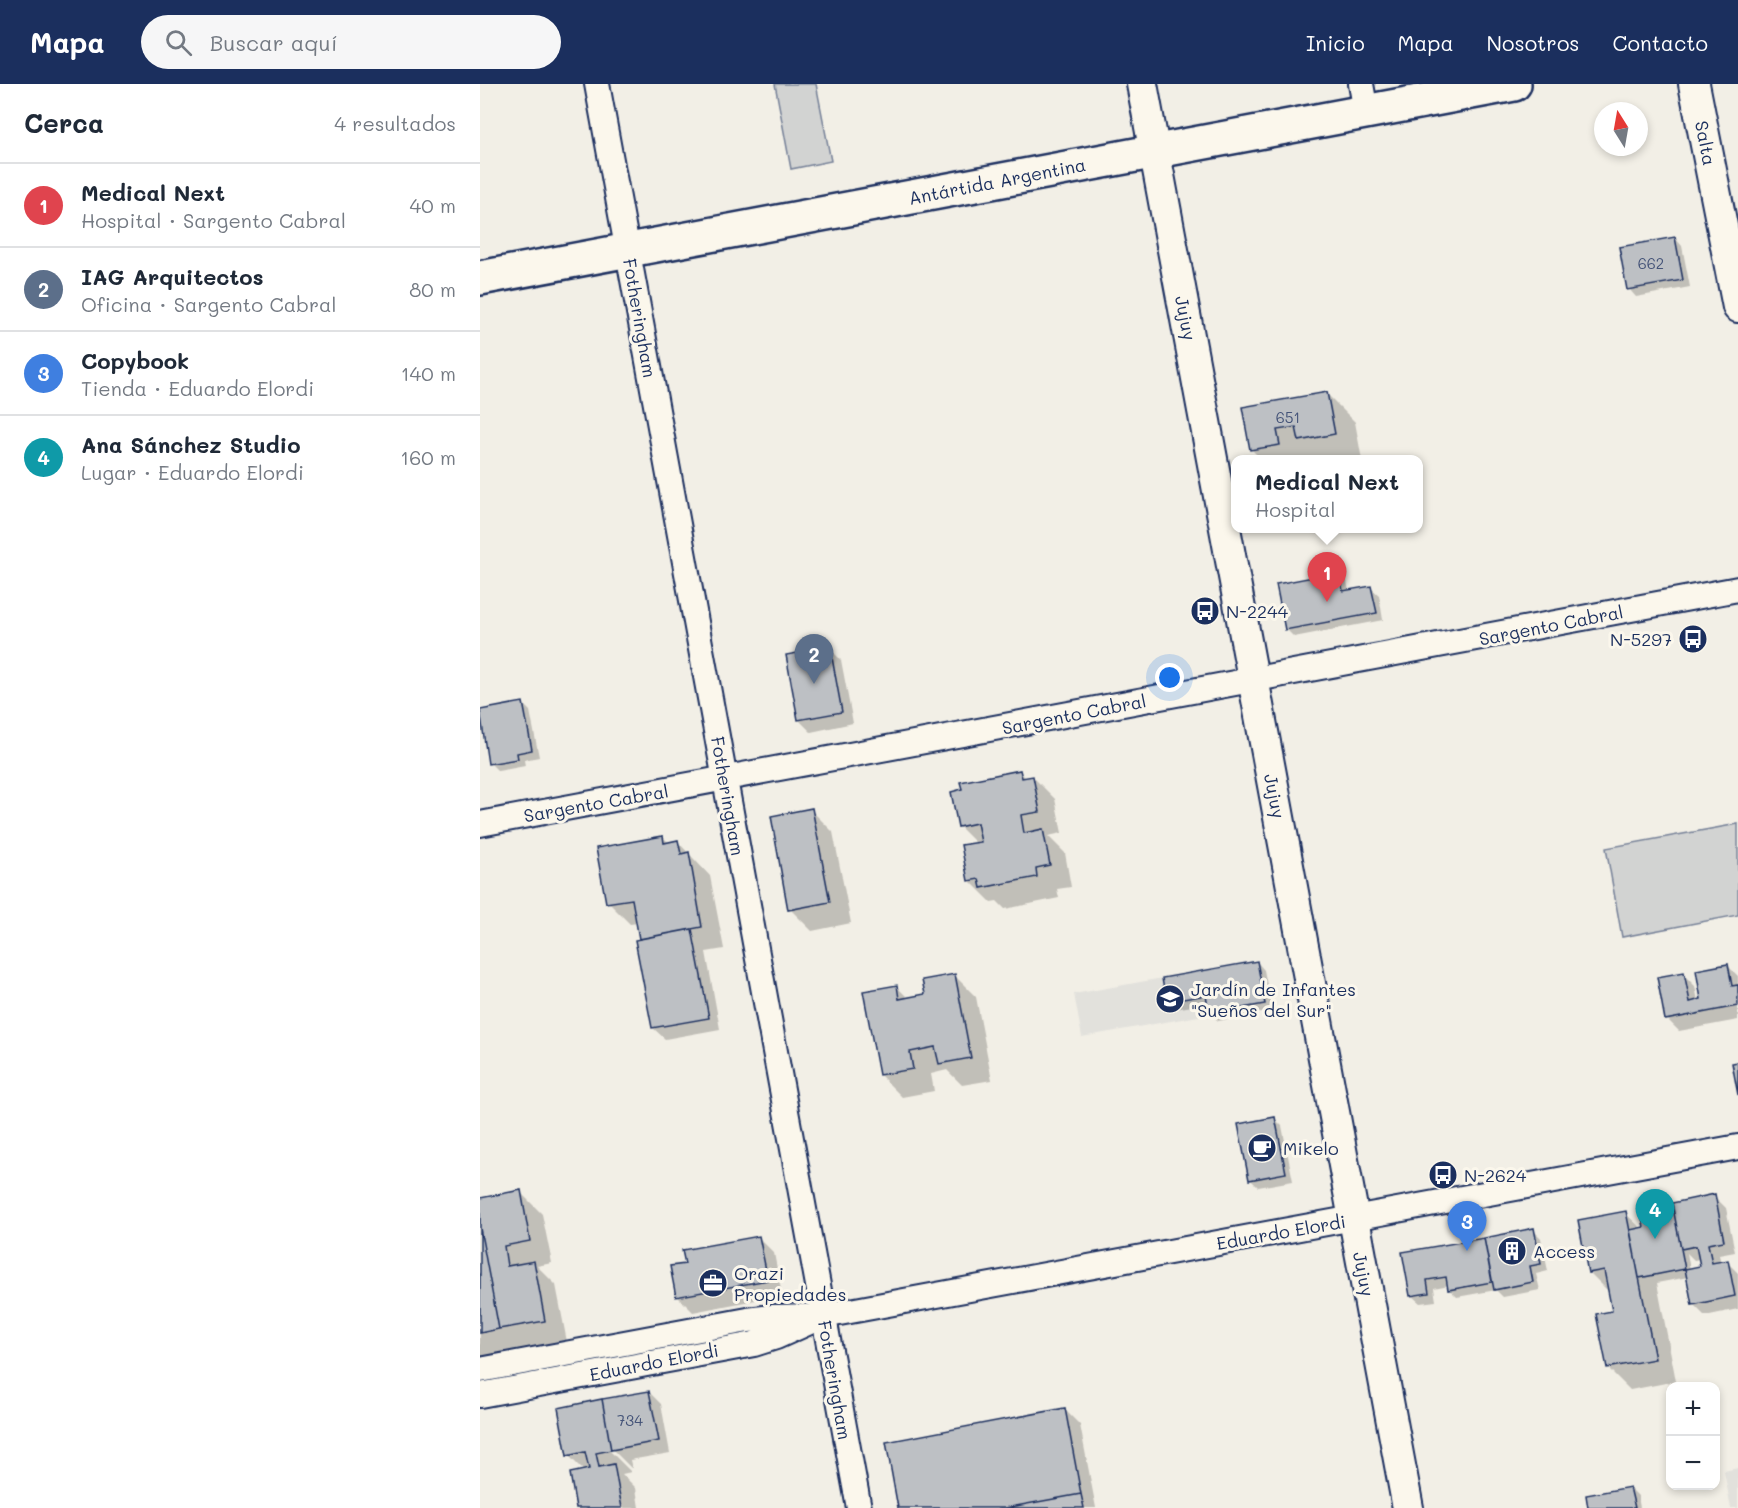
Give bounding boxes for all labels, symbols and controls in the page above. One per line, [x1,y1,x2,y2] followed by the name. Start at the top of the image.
[141,15,561,69] search box
[30,24,105,60] text: Mapa
[162,26,195,59] icon: search
[210,28,338,57] text: Buscar aquí
[1306,29,1365,56] text: Inicio
[1398,29,1453,56] text: Mapa
[1486,29,1580,56] text: Nosotros
[1613,29,1708,56] text: Contacto
[1594,102,1648,156] north arrow
[24,106,104,140] text: Cerca
[334,110,456,136] text: 4 resultados
[1690,119,1722,167] street label: Salta
[906,152,1088,210] street label: Antártida Argentina
[81,178,225,207] text: Medical Next
[39,192,48,218] text: 1
[410,192,456,218] text: 40 m
[81,207,346,233] text: Hospital · Sargento Cabral
[1638,253,1664,273] house number: 662
[618,257,662,379] street label: Fotheringham
[81,262,264,291] text: IAG Arquitectos
[38,276,49,302] text: 2
[409,276,456,302] text: 80 m
[81,291,337,317] text: Oficina · Sargento Cabral
[1170,294,1202,342] street label: Jujuy
[81,346,189,375] text: Copybook
[38,360,50,386] text: 3
[401,360,456,386] text: 140 m
[81,375,314,401] text: Tienda · Eduardo Elordi
[1276,407,1300,427] house number: 651
[81,430,301,459] text: Ana Sánchez Studio
[37,444,50,470] text: 4
[400,444,456,470] text: 160 m
[1231,455,1423,533] popup
[81,459,304,485] text: Lugar · Eduardo Elordi
[1255,467,1399,496] text: Medical Next
[1255,496,1336,522] text: Hospital
[1308,552,1346,602] pin: 1
[1189,595,1221,627] bus stop icon: N-2244
[1226,599,1288,623] place label: N-2244
[1477,599,1625,651] street label: Sargento Cabral
[1677,623,1709,655] bus stop icon: N-5297
[1610,627,1672,651] place label: N-5297
[794,634,834,684] pin: 2
[1155,663,1184,692] your location
[1000,688,1148,740] street label: Sargento Cabral
[706,735,750,857] street label: Fotheringham
[1259,772,1291,820] street label: Jujuy
[522,778,670,828] street label: Sargento Cabral
[1191,977,1356,1022] place label: Jardín de Infantes "Sueños del Sur"
[1154,983,1186,1015] school or university icon: Jardín de Infantes "Sueños del Sur"
[1246,1132,1278,1164] cafe icon: Mikelo
[1283,1136,1339,1160] place label: Mikelo
[1427,1159,1459,1191] bus stop icon: N-2624
[1464,1163,1527,1187] place label: N-2624
[1636,1190,1674,1239] pin: 4
[1448,1202,1486,1251] pin: 3
[1214,1209,1348,1255] street label: Eduardo Elordi
[1496,1235,1528,1267] building icon: Access
[1533,1239,1595,1263] place label: Access
[1348,1250,1380,1298] street label: Jujuy
[734,1261,846,1306] place label: Orazi Propiedades
[697,1267,729,1299] office icon: Orazi Propiedades
[813,1319,857,1441] street label: Fotheringham
[587,1338,721,1386] street label: Eduardo Elordi
[1666,1382,1720,1490] map controls
[1666,1382,1720,1436] button: +
[617,1410,643,1430] house number: 734
[1666,1436,1720,1490] button: −

